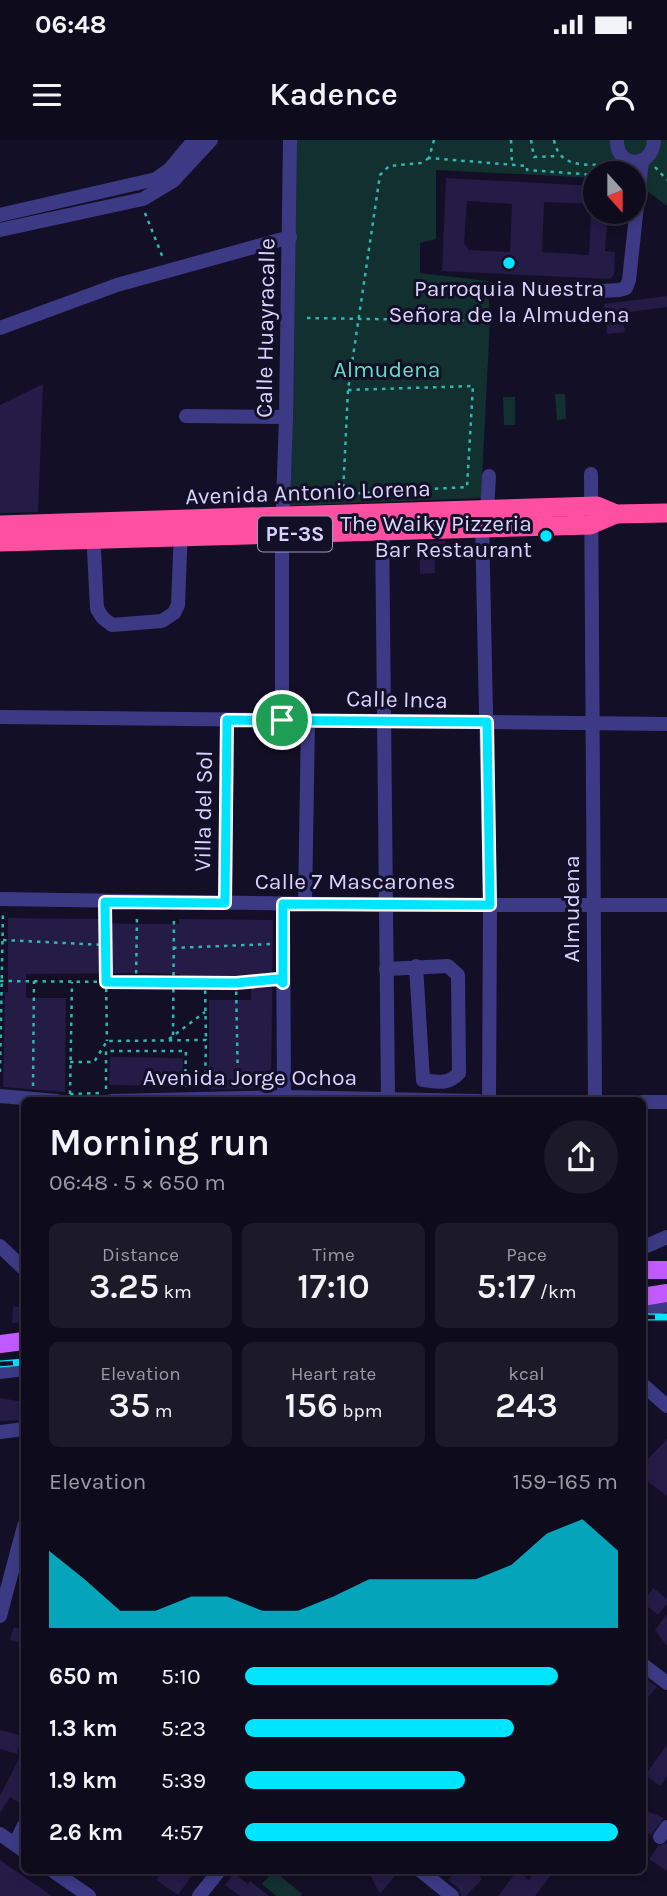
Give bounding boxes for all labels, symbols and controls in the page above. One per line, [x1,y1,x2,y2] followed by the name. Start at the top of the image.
[35,9,107,40] text: 06:48
[28,76,66,114] icon: menu
[269,76,398,113] text: Kadence
[601,76,639,114] icon: person
[583,161,646,224] north arrow
[583,161,646,224] map controls
[250,238,281,418] street label: Calle Huayracalle
[501,255,517,271] marker: Parroquia Nuestra Señora de la Almudena
[388,275,630,328] place label: Parroquia Nuestra Señora de la Almudena
[333,356,441,383] park label: Almudena
[185,475,431,510] street label: Avenida Antonio Lorena
[340,510,532,563] place label: The Waiky Pizzeria Bar Restaurant
[258,516,332,552] road number: PE-3S
[538,528,554,544] marker: The Waiky Pizzeria Bar Restaurant
[346,685,448,714] street label: Calle Inca
[252,690,312,750] pin
[263,701,301,739] icon: arrive
[189,750,218,872] street label: Villa del Sol
[558,855,585,963] street label: Almudena
[255,868,455,895] street label: Calle 7 Mascarones
[143,1064,357,1091] street label: Avenida Jorge Ochoa
[49,1120,270,1165] text: Morning run
[544,1120,618,1194] button: share
[49,1169,226,1196] text: 06:48 · 5 × 650 m
[102,1244,179,1266] text: Distance
[312,1244,355,1266] text: Time
[506,1244,547,1266] text: Pace
[89,1266,159,1307] text: 3.25
[297,1266,370,1307] text: 17:10
[477,1266,535,1307] text: 5:17
[159,1281,192,1303] text: km
[535,1281,576,1303] text: /km
[100,1363,181,1385] text: Elevation
[291,1363,376,1385] text: Heart rate
[508,1363,545,1385] text: kcal
[109,1385,150,1426] text: 35
[285,1385,338,1426] text: 156
[495,1385,558,1426] text: 243
[150,1400,172,1422] text: m
[338,1400,383,1422] text: bpm
[49,1468,146,1495] text: Elevation
[512,1468,618,1495] text: 159–165 m
[49,1663,119,1690] text: 650 m
[161,1663,201,1690] text: 5:10
[49,1715,118,1742] text: 1.3 km
[161,1715,206,1742] text: 5:23
[49,1767,117,1794] text: 1.9 km
[161,1767,206,1794] text: 5:39
[49,1819,123,1846] text: 2.6 km
[161,1819,203,1846] text: 4:57

